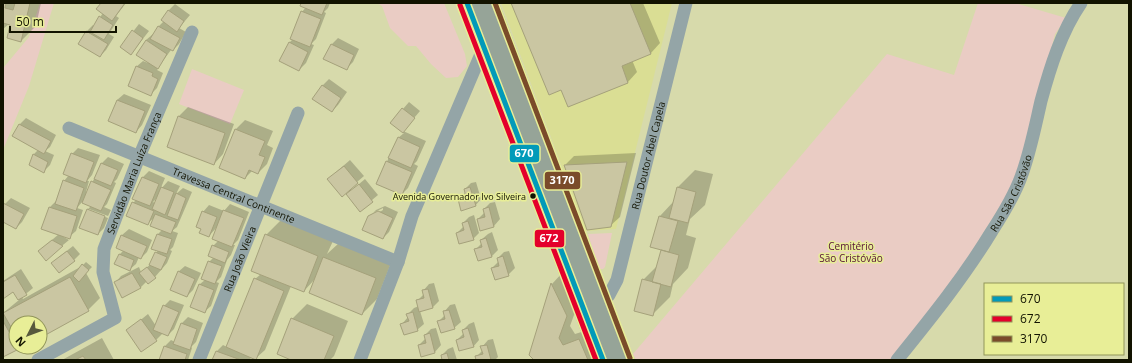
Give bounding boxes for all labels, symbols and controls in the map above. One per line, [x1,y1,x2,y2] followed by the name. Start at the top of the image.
[10,8,116,34] scale bar
[16,13,44,30] text: 50 m
[628,100,668,211] street label: Rua Doutor Abel Capela
[103,110,164,236] street label: Servidão Maria Luíza França
[509,144,540,163] line badge: 670
[515,145,533,160] text: 670
[986,153,1035,234] street label: Rua São Cristóvão
[170,164,298,227] street label: Travessa Central Continente
[544,171,581,190] line badge: 3170
[549,172,575,187] text: 3170
[393,190,526,203] place label: Avenida Governador Ivo Silveira
[528,191,538,201] marker: Avenida Governador Ivo Silveira
[220,224,259,294] street label: Rua João Vieira
[534,229,565,248] line badge: 672
[540,230,558,245] text: 672
[819,239,883,265] park label: Cemitério São Cristóvão
[984,283,1124,355] legend
[1020,290,1041,307] text: 670
[1020,310,1041,327] text: 672
[8,315,48,355] north arrow
[1020,330,1048,347] text: 3170
[12,334,29,350] text: N

